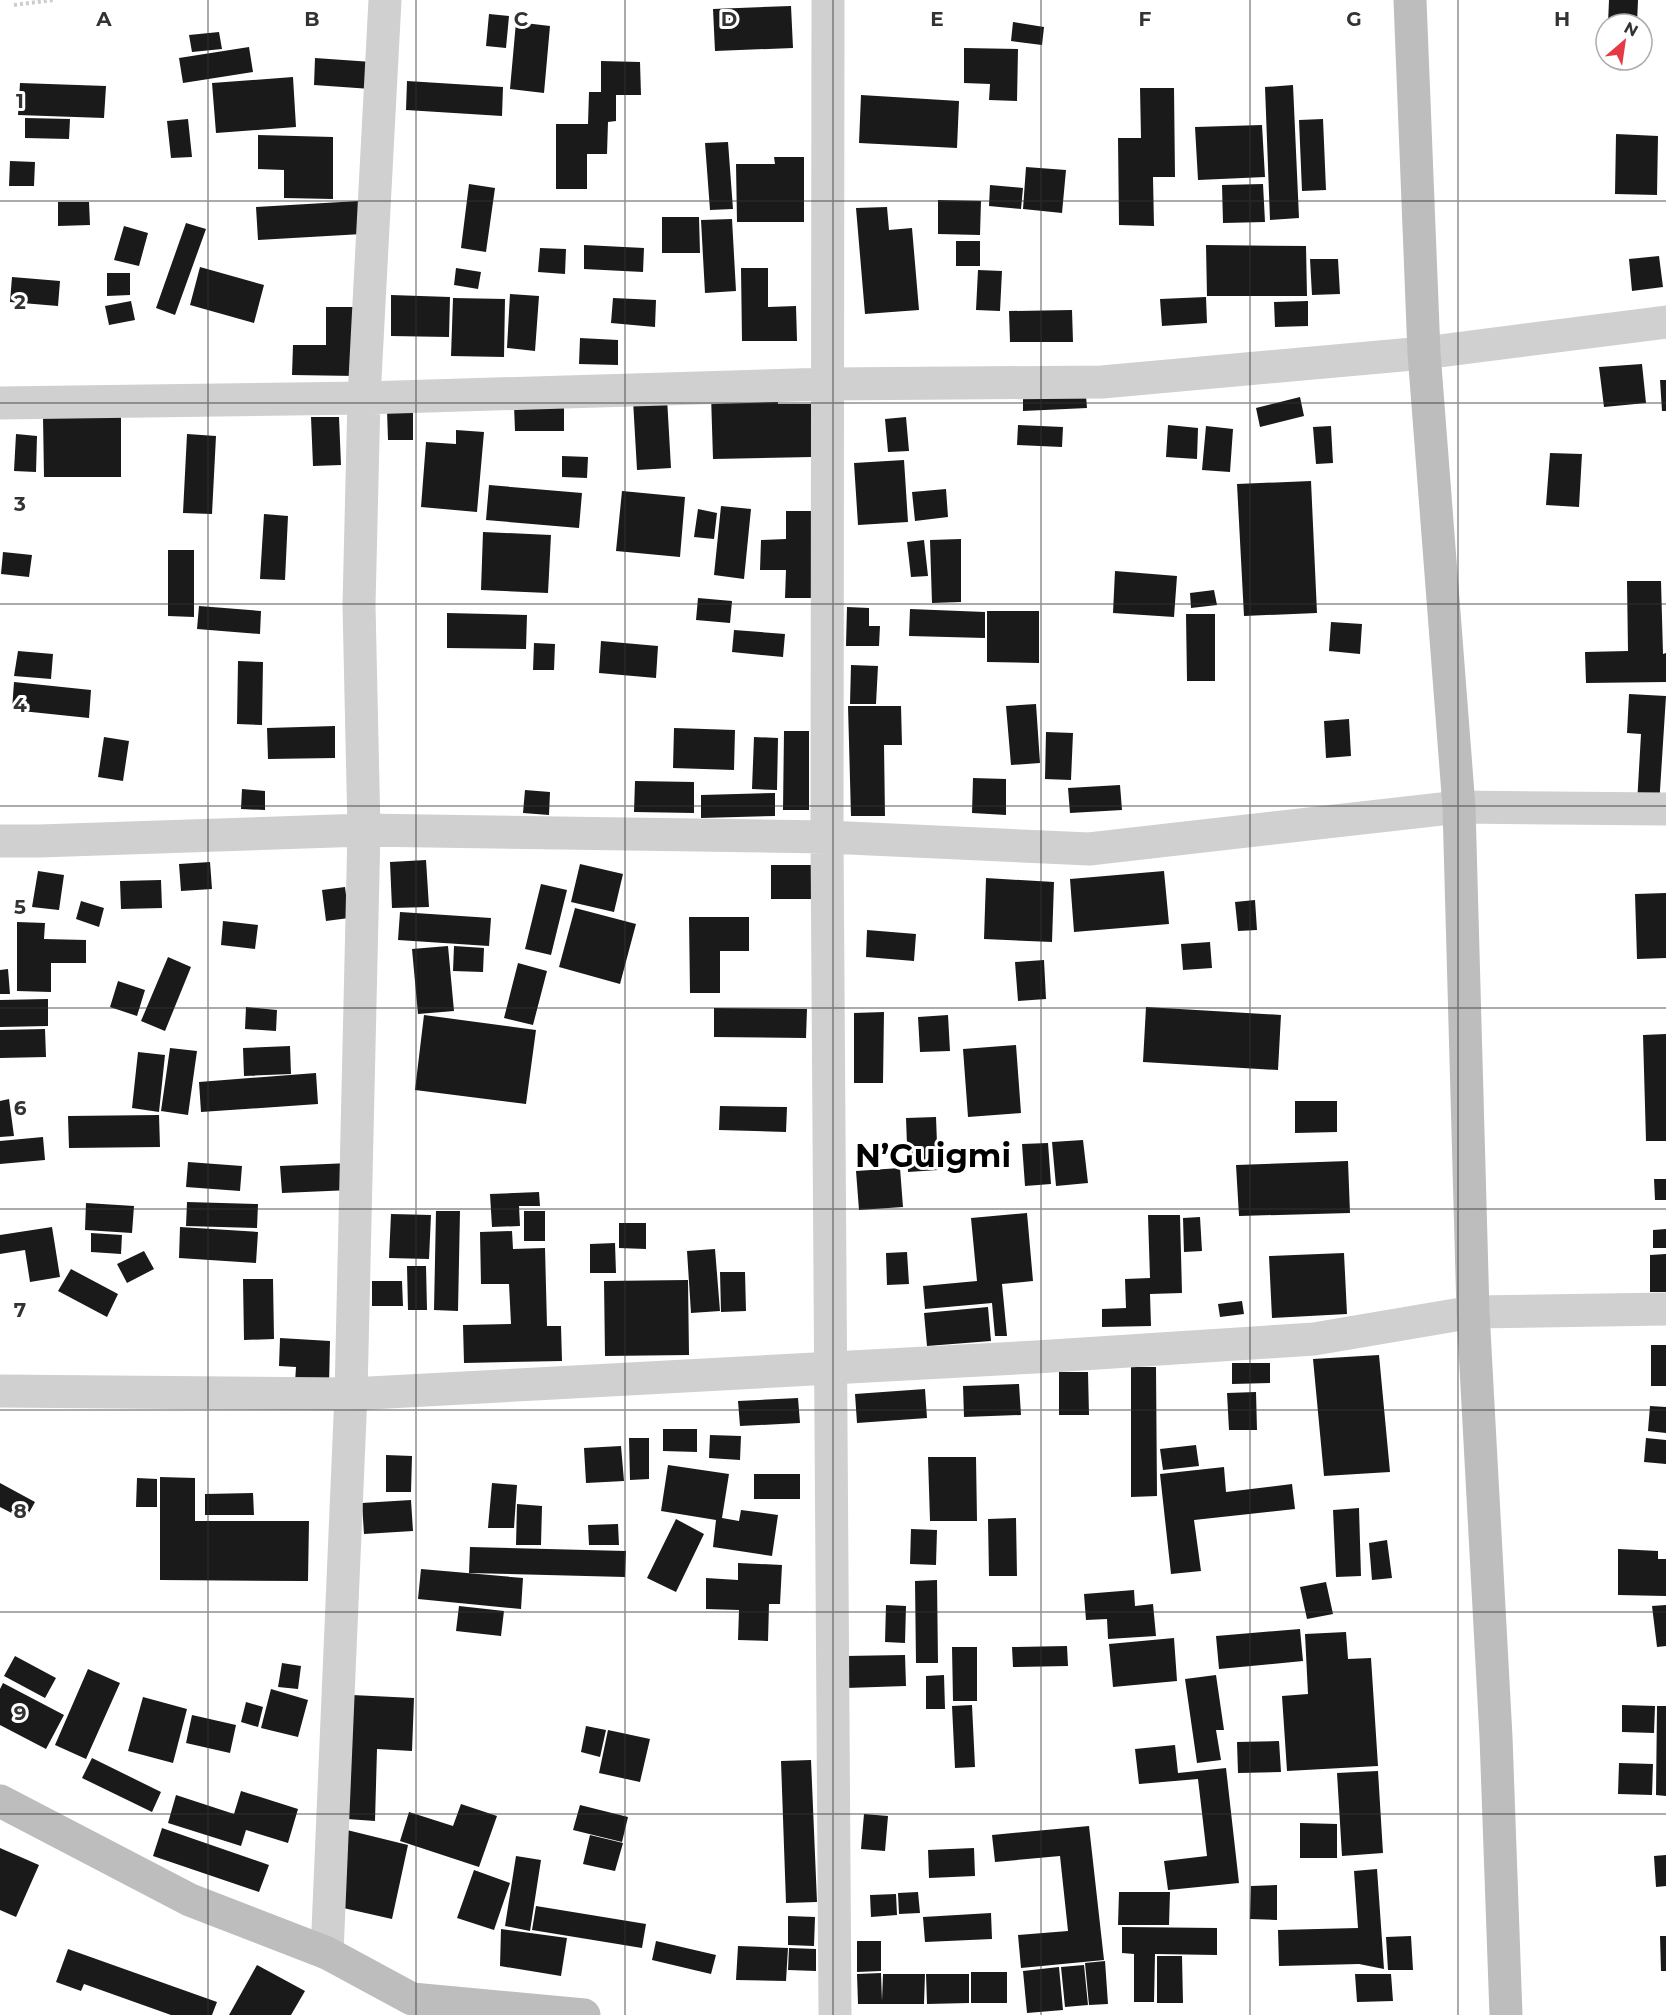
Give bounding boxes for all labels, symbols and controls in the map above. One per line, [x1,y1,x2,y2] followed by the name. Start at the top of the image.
[95,7,112,31] text: A
[304,7,320,31] text: B
[514,7,529,31] text: C
[721,7,737,31] text: D
[930,7,944,31] text: E
[1139,7,1152,31] text: F
[1346,7,1362,31] text: G
[1554,7,1570,31] text: H
[1594,12,1654,72] north arrow
[1621,18,1641,41] text: N
[16,89,24,113] text: 1
[14,290,26,314] text: 2
[13,492,26,516] text: 3
[13,693,27,717] text: 4
[14,895,26,919] text: 5
[14,1096,27,1120] text: 6
[855,1136,1011,1175] district label: N’Guigmi
[14,1298,26,1322] text: 7
[13,1499,27,1523] text: 8
[14,1701,26,1725] text: 9

